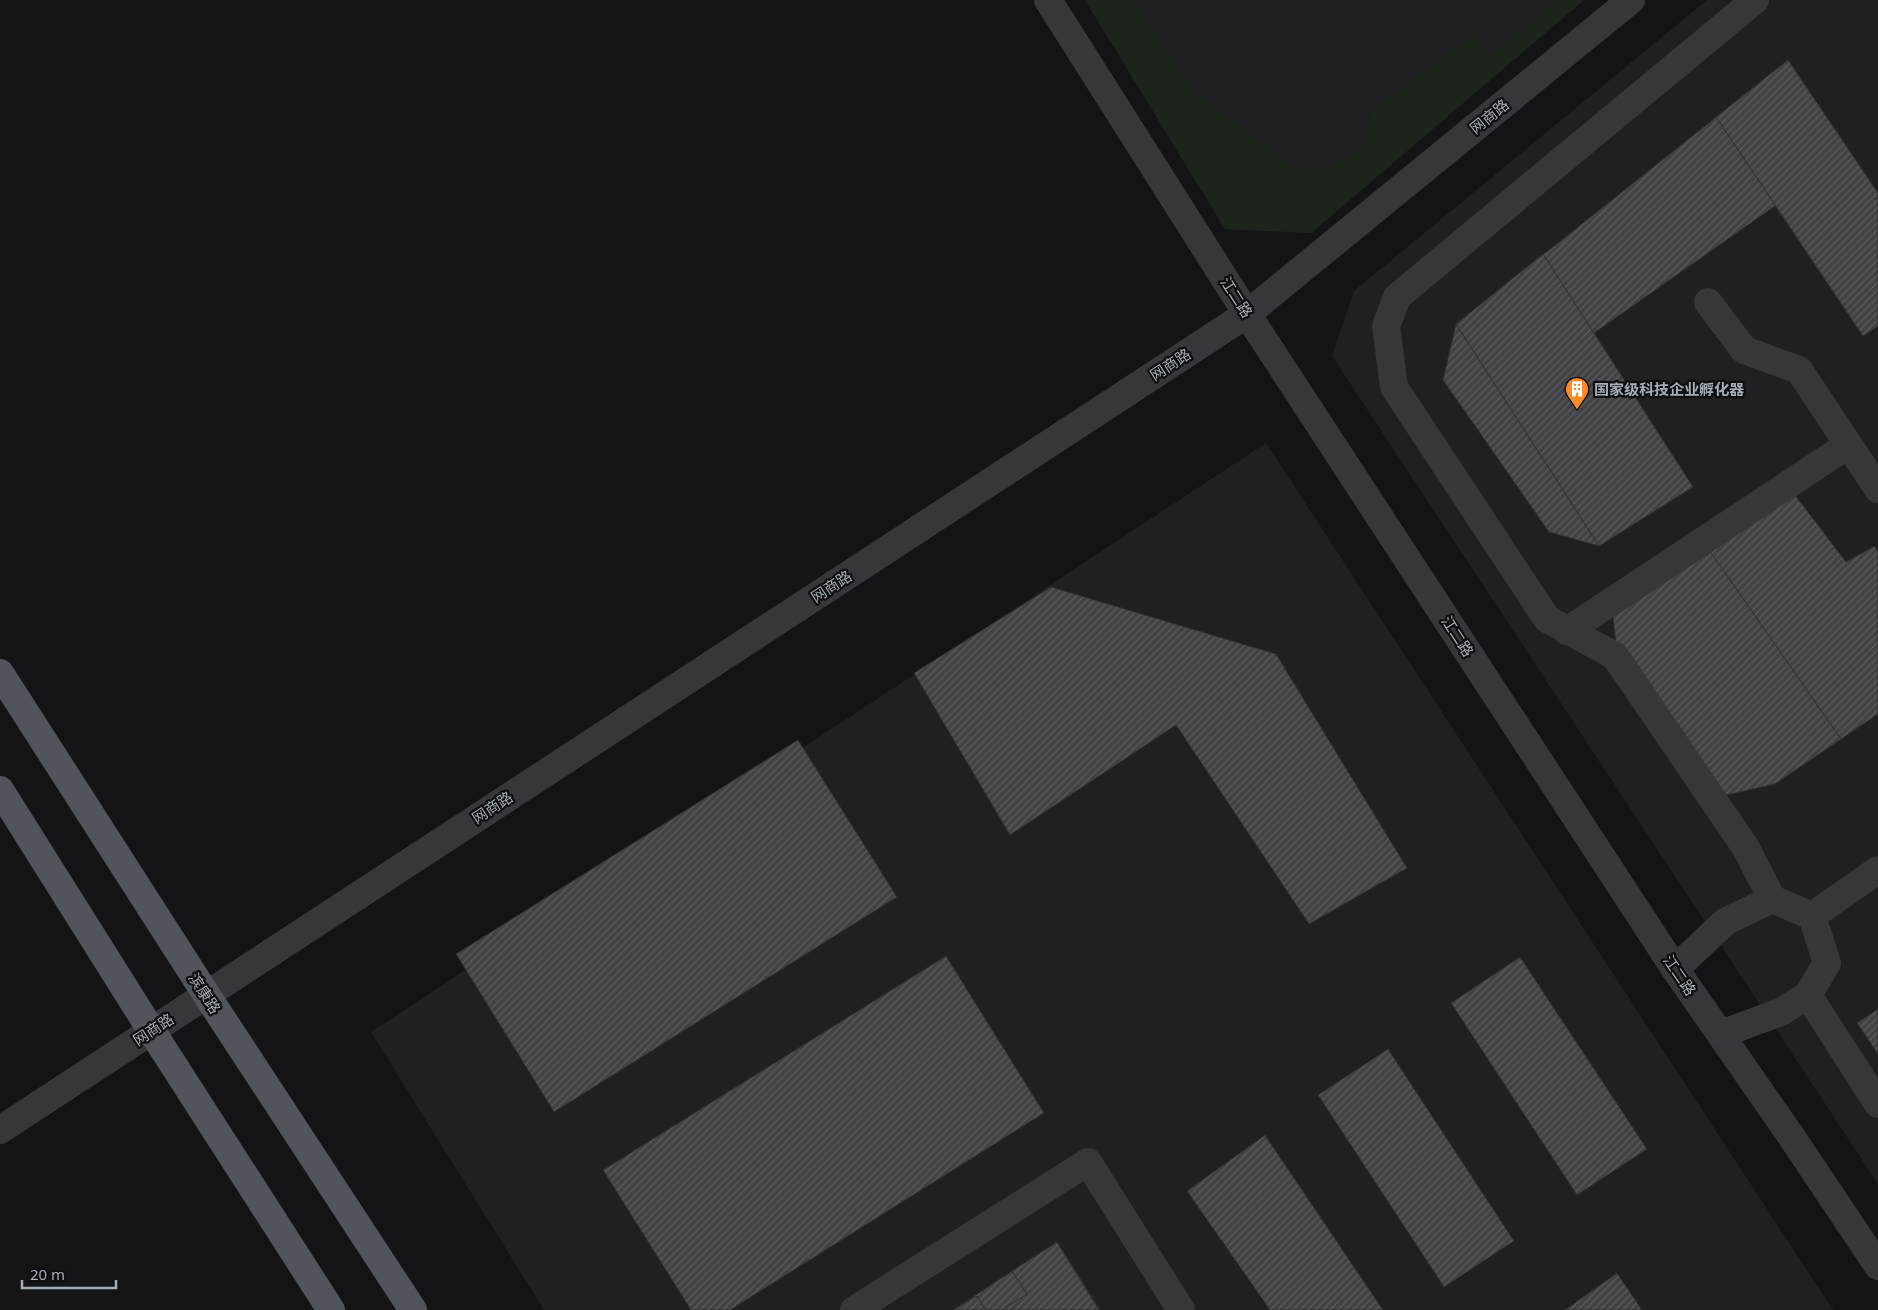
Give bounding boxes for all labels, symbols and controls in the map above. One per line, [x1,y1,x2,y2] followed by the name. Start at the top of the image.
[1465,94,1513,138] street label: 网商路
[1216,273,1258,321] street label: 江二路
[1146,343,1194,385] street label: 网商路
[1564,376,1590,410] building icon: 国家级科技企业孵化器
[1594,379,1745,399] place label: 国家级科技企业孵化器
[807,565,855,607] street label: 网商路
[1437,612,1479,660] street label: 江二路
[468,786,516,828] street label: 网商路
[1659,951,1701,999] street label: 江二路
[184,969,226,1017] street label: 滨康路
[129,1008,177,1050] street label: 网商路
[22,1258,116,1290] scale bar
[30,1264,65,1284] text: 20 m

